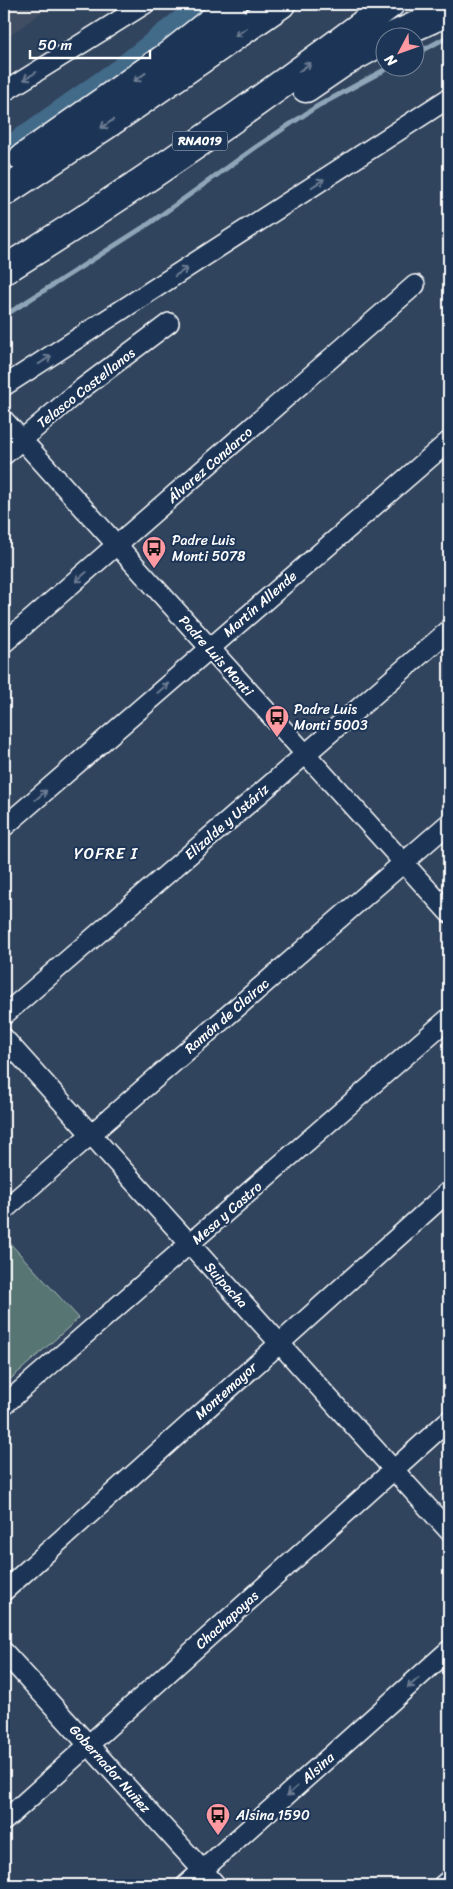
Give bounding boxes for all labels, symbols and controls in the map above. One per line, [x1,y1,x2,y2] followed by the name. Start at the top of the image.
[234,27,248,37] one-way arrow
[30,28,150,60] scale bar
[376,28,426,78] north arrow
[38,32,73,58] text: 50 m
[378,48,404,73] text: N
[298,62,312,72] one-way arrow
[23,71,37,81] one-way arrow
[134,71,147,82] one-way arrow
[101,119,115,129] one-way arrow
[172,132,228,150] road number: RNA019
[310,178,324,188] one-way arrow
[174,266,188,276] one-way arrow
[31,341,141,435] street label: Telasco Castellanos
[37,354,51,364] one-way arrow
[161,420,259,510] street label: Álvarez Condarco
[172,528,246,569] place label: Padre Luis Monti 5078
[141,535,167,569] bus stop icon: Padre Luis Monti 5078
[217,564,303,644] street label: Martín Allende
[74,571,87,583] one-way arrow
[172,609,260,703] street label: Padre Luis Monti
[157,683,170,694] one-way arrow
[294,697,368,738] place label: Padre Luis Monti 5003
[264,704,290,738] bus stop icon: Padre Luis Monti 5003
[179,777,276,866] street label: Elizalde y Ustáriz
[34,789,47,801] one-way arrow
[74,839,139,868] district label: YOFRE I
[179,972,275,1060] street label: Ramón de Clairac
[186,1175,268,1251] street label: Mesa y Castro
[198,1256,254,1314] street label: Suipacha
[189,1355,264,1426] street label: Montemayor
[189,1584,265,1656] street label: Chachapoyas
[406,1677,419,1689] one-way arrow
[63,1719,157,1820] street label: Gobernador Nuñez
[295,1745,341,1791] street label: Alsina
[285,1785,298,1797] one-way arrow
[205,1802,231,1836] bus stop icon: Alsina 1590
[235,1803,310,1828] place label: Alsina 1590

